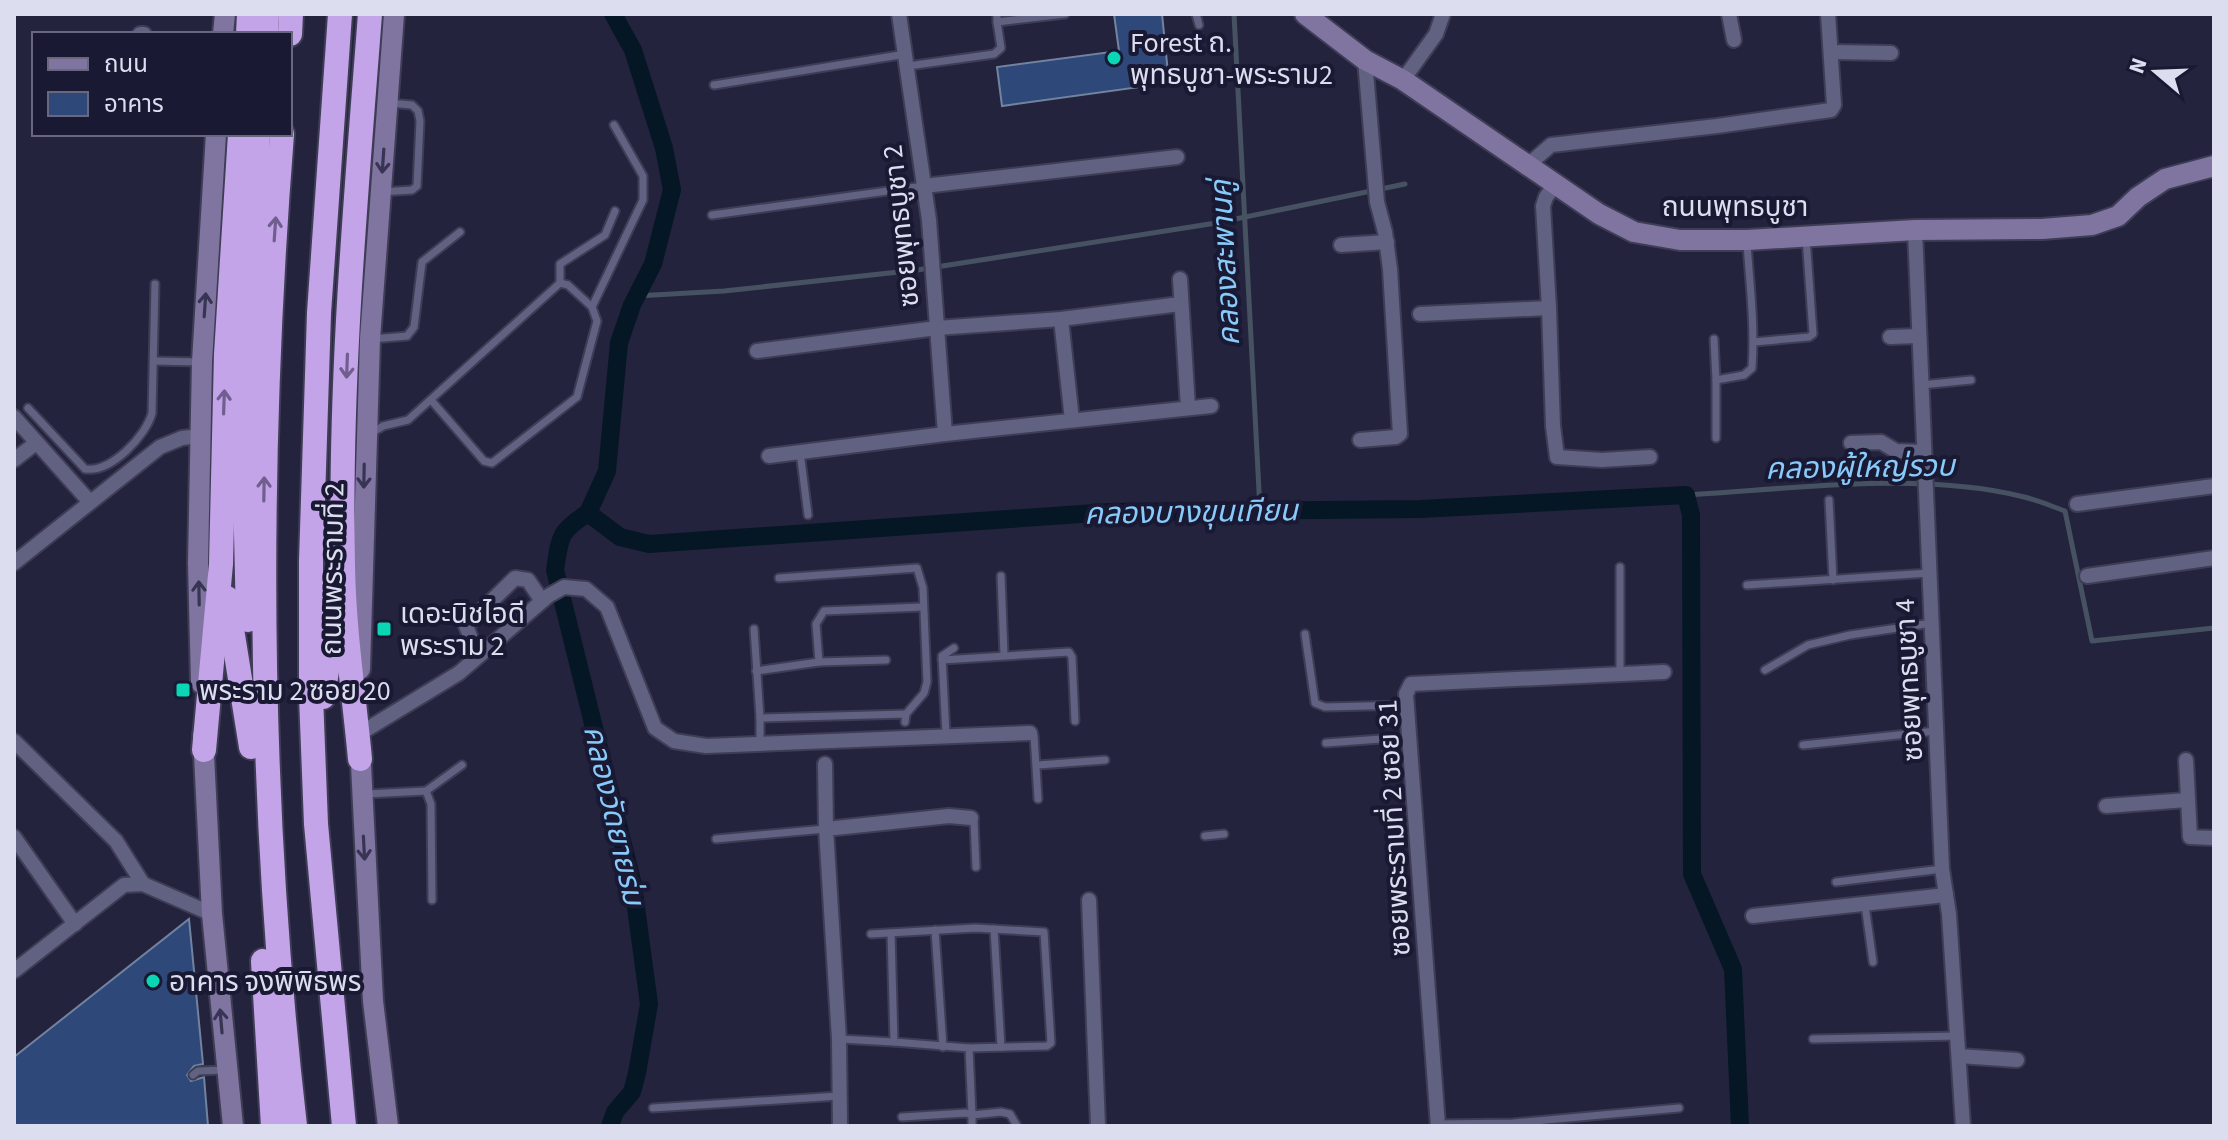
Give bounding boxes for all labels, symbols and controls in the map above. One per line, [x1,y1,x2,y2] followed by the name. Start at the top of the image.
[1130,23,1333,95] place label: Forest ถ. พุทธบูชา-พระราม2
[32,32,292,136] legend
[2116,32,2196,112] north arrow
[104,47,148,82] text: ถนน
[1105,49,1123,67] marker: Forest ถ. พุทธบูชา-พระราม2
[2121,54,2156,78] text: N
[104,87,164,122] text: อาคาร
[873,143,929,309] street label: ซอยพุทธบูชา 2
[375,147,390,174] one-way arrow
[1199,175,1251,347] water label: คลองสะพานคู่
[1662,187,1808,227] street label: ถนนพุทธบูชา
[268,216,283,243] one-way arrow
[198,293,213,319] one-way arrow
[339,352,354,379] one-way arrow
[217,389,232,416] one-way arrow
[1765,444,1957,491] water label: คลองผู้ใหญ่รวบ
[356,462,372,489] one-way arrow
[256,476,272,503] one-way arrow
[311,482,355,656] street label: ถนนพระรามที่ 2
[1084,489,1300,536] water label: คลองบางขุนเทียน
[191,580,207,607] one-way arrow
[400,594,525,666] place label: เดอะนิชไอดี พระราม 2
[1885,597,1933,762] street label: ซอยพุทธบูชา 4
[375,620,393,638] marker: เดอะนิชไอดี พระราม 2
[199,671,391,711] place label: พระราม 2 ซอย 20
[174,681,192,699] marker: พระราม 2 ซอย 20
[1367,699,1421,957] street label: ซอยพระรามที่ 2 ซอย 31
[572,721,656,912] water label: คลองวัดยายร่ม
[356,834,371,861] one-way arrow
[169,962,361,1002] place label: อาคาร จงพิพิธพร
[144,972,162,990] marker: อาคาร จงพิพิธพร
[213,1008,228,1035] one-way arrow

